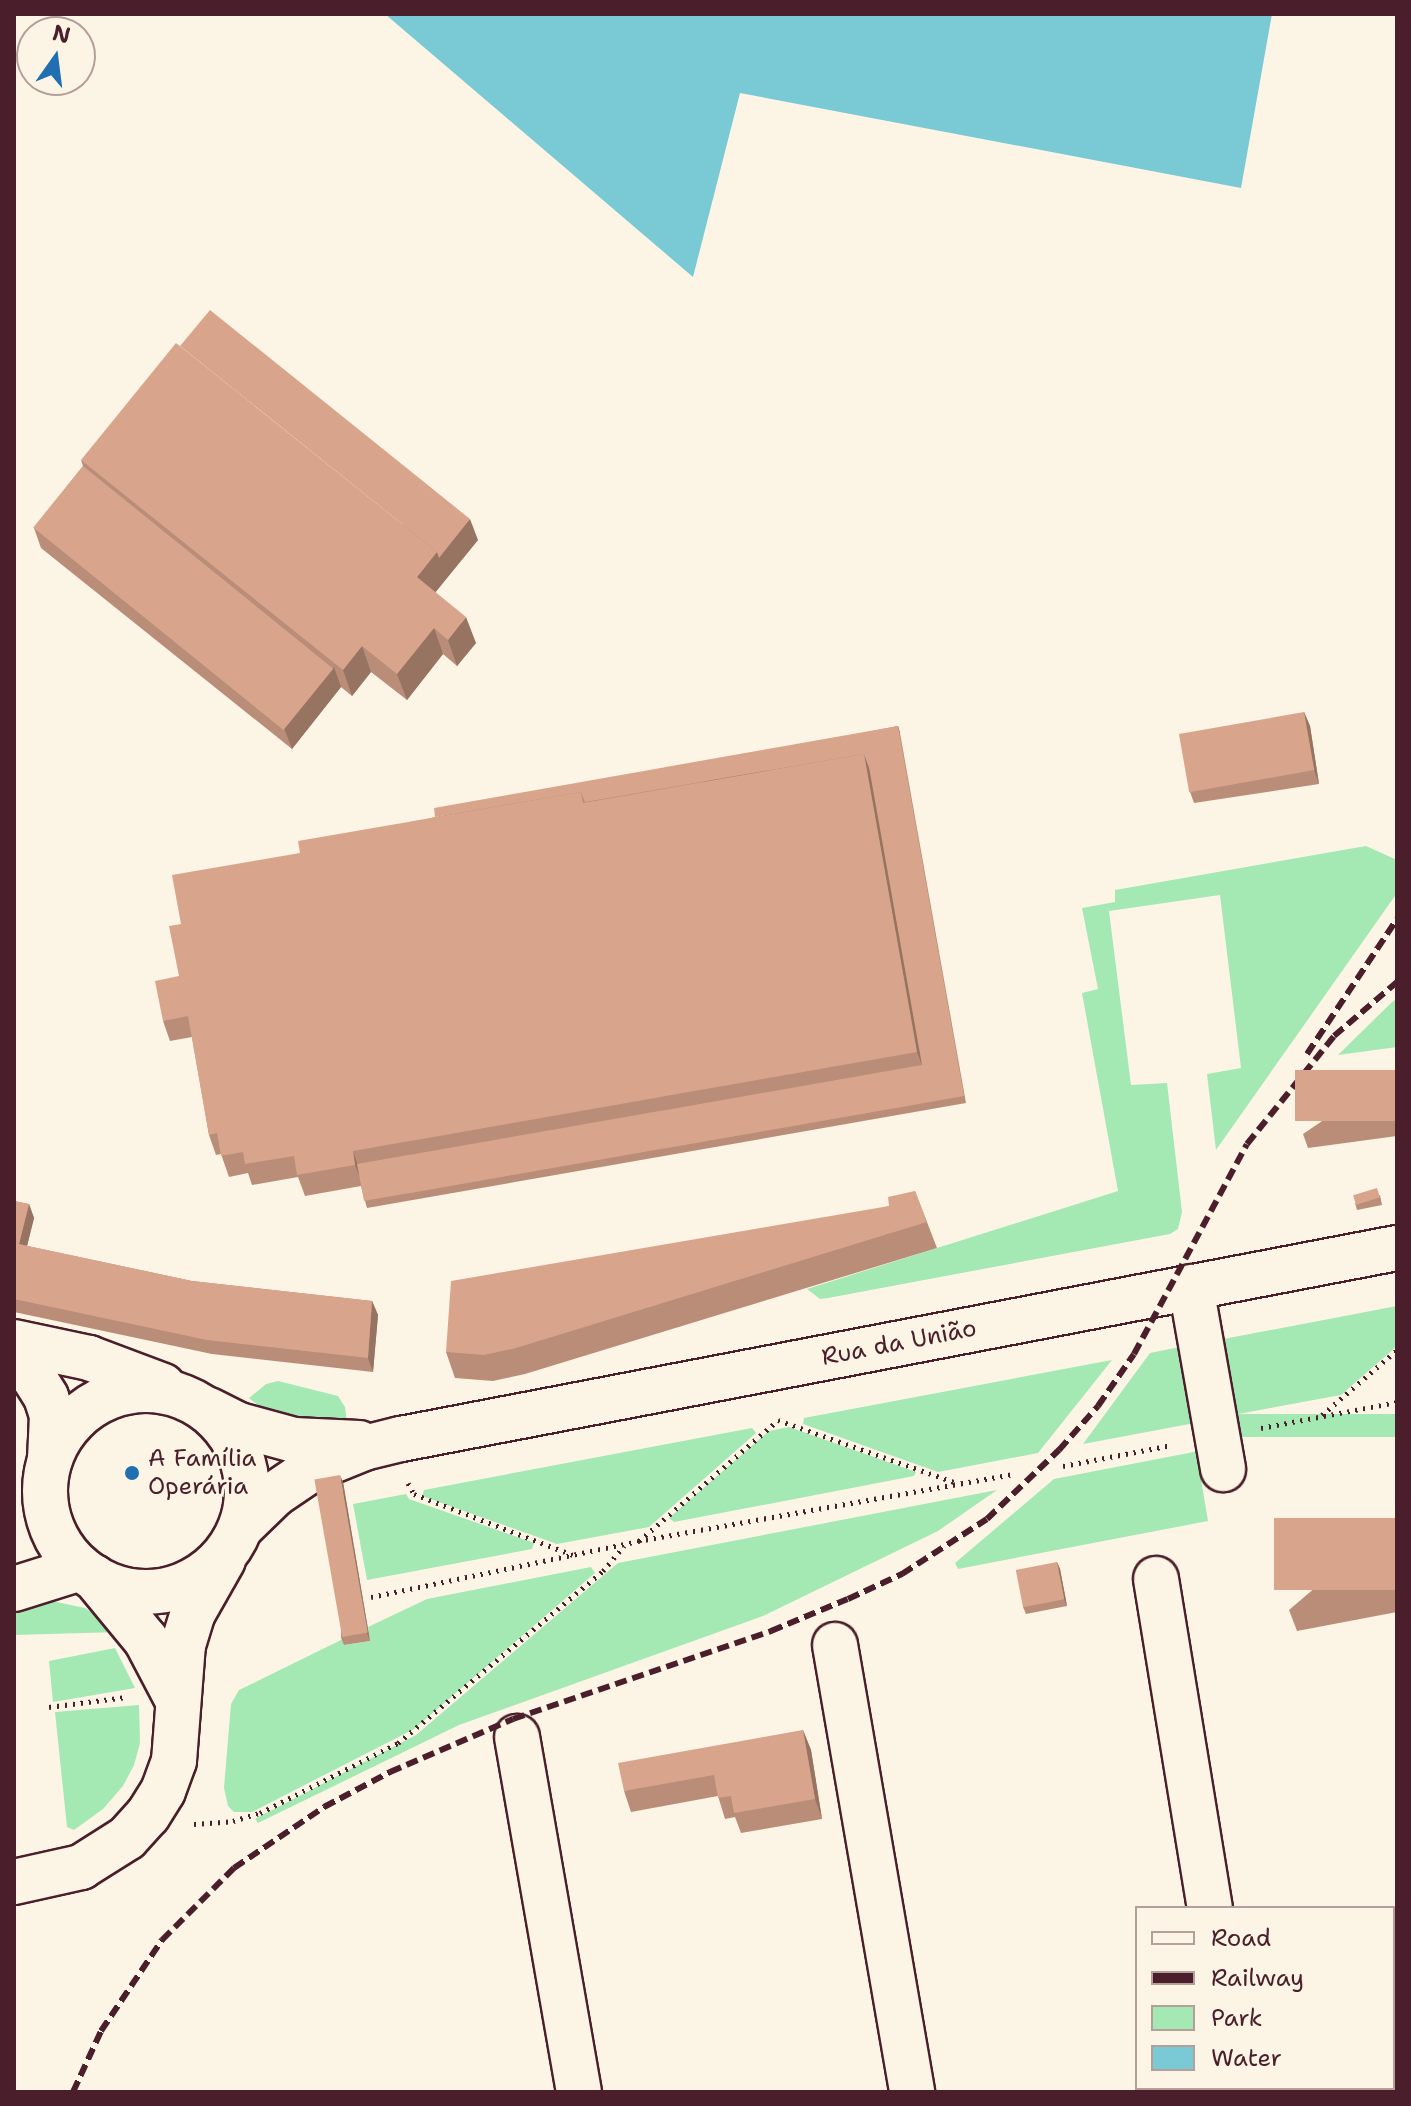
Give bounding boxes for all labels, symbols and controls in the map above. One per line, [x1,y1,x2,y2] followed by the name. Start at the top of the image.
[16,16,96,96] north arrow
[49,18,73,50] text: N
[819,1314,979,1372] street label: Rua da União
[148,1445,257,1501] place label: A Família Operária
[123,1464,141,1482] marker: A Família Operária
[1135,1906,1395,2090] legend
[1211,1922,1271,1954] text: Road
[1211,1962,1304,1994] text: Railway
[1211,2002,1263,2034] text: Park
[1211,2042,1282,2074] text: Water

